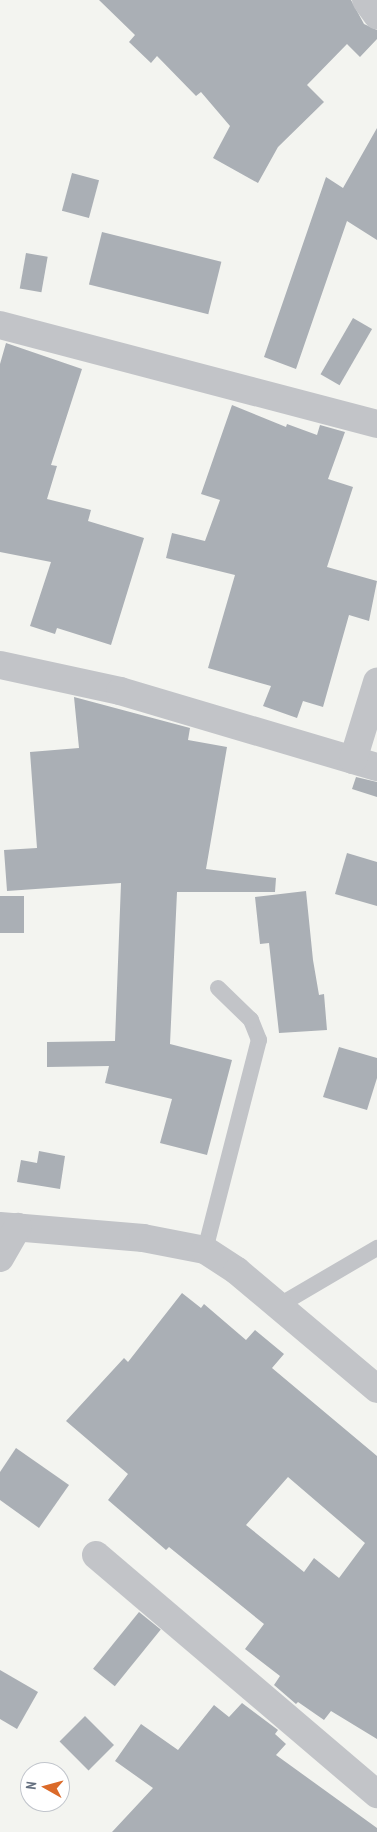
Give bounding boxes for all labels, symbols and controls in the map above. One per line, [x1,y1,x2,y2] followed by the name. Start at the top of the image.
[20,1762,70,1812] north arrow
[22,1780,40,1790] text: N

